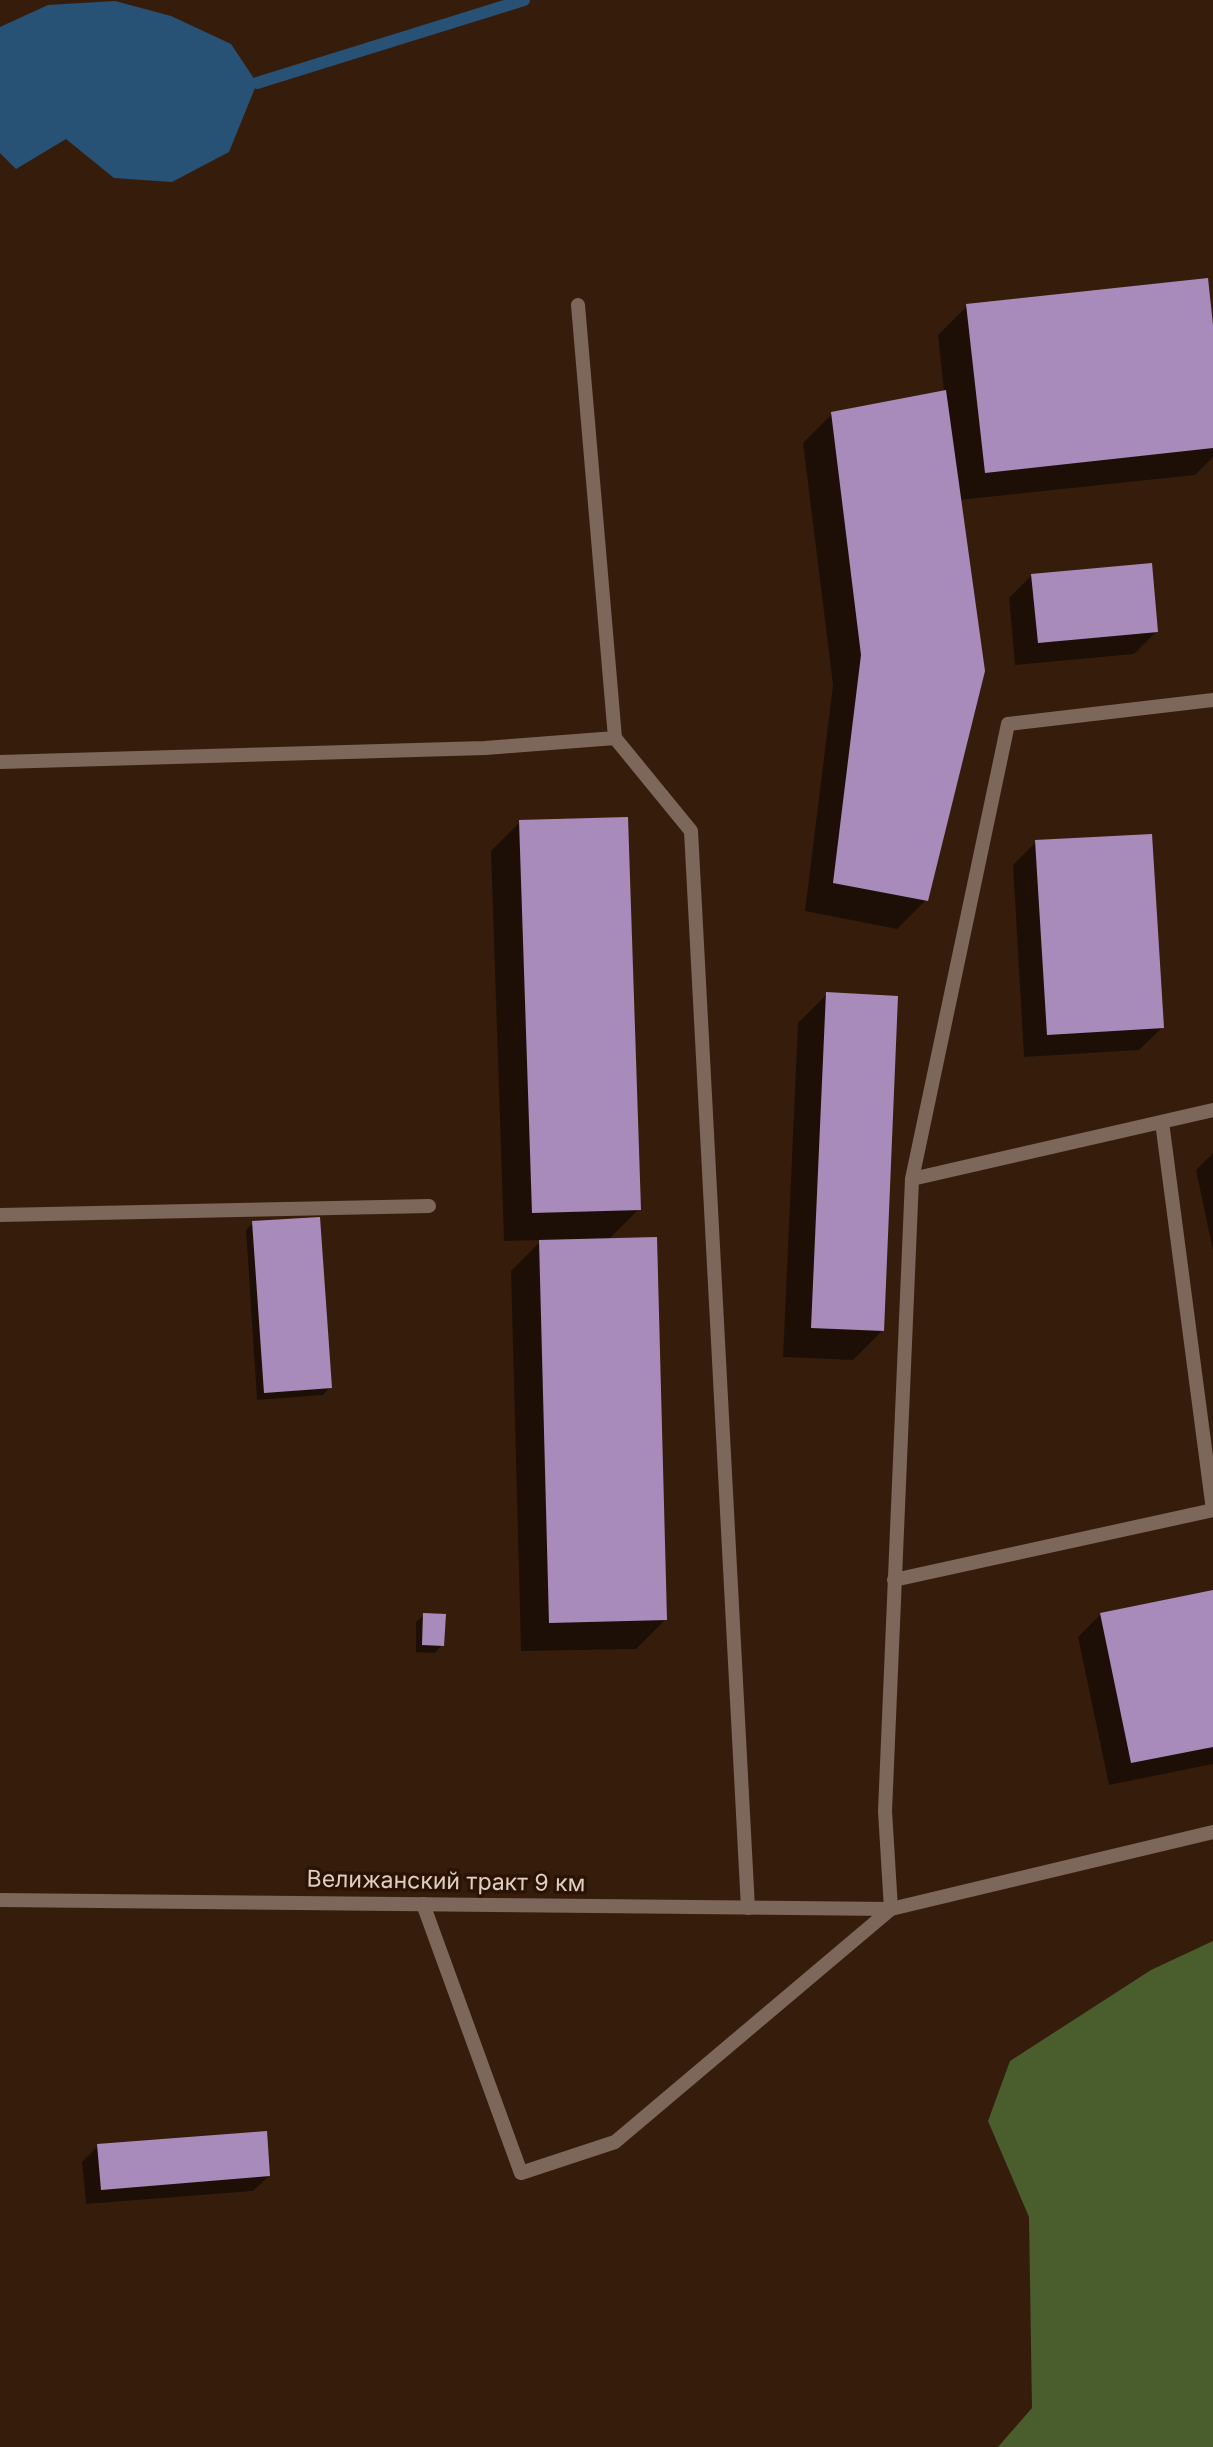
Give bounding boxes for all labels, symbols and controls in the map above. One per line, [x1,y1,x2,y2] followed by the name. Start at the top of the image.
[307,1866,585,1898] street label: Велижанский тракт 9 км

